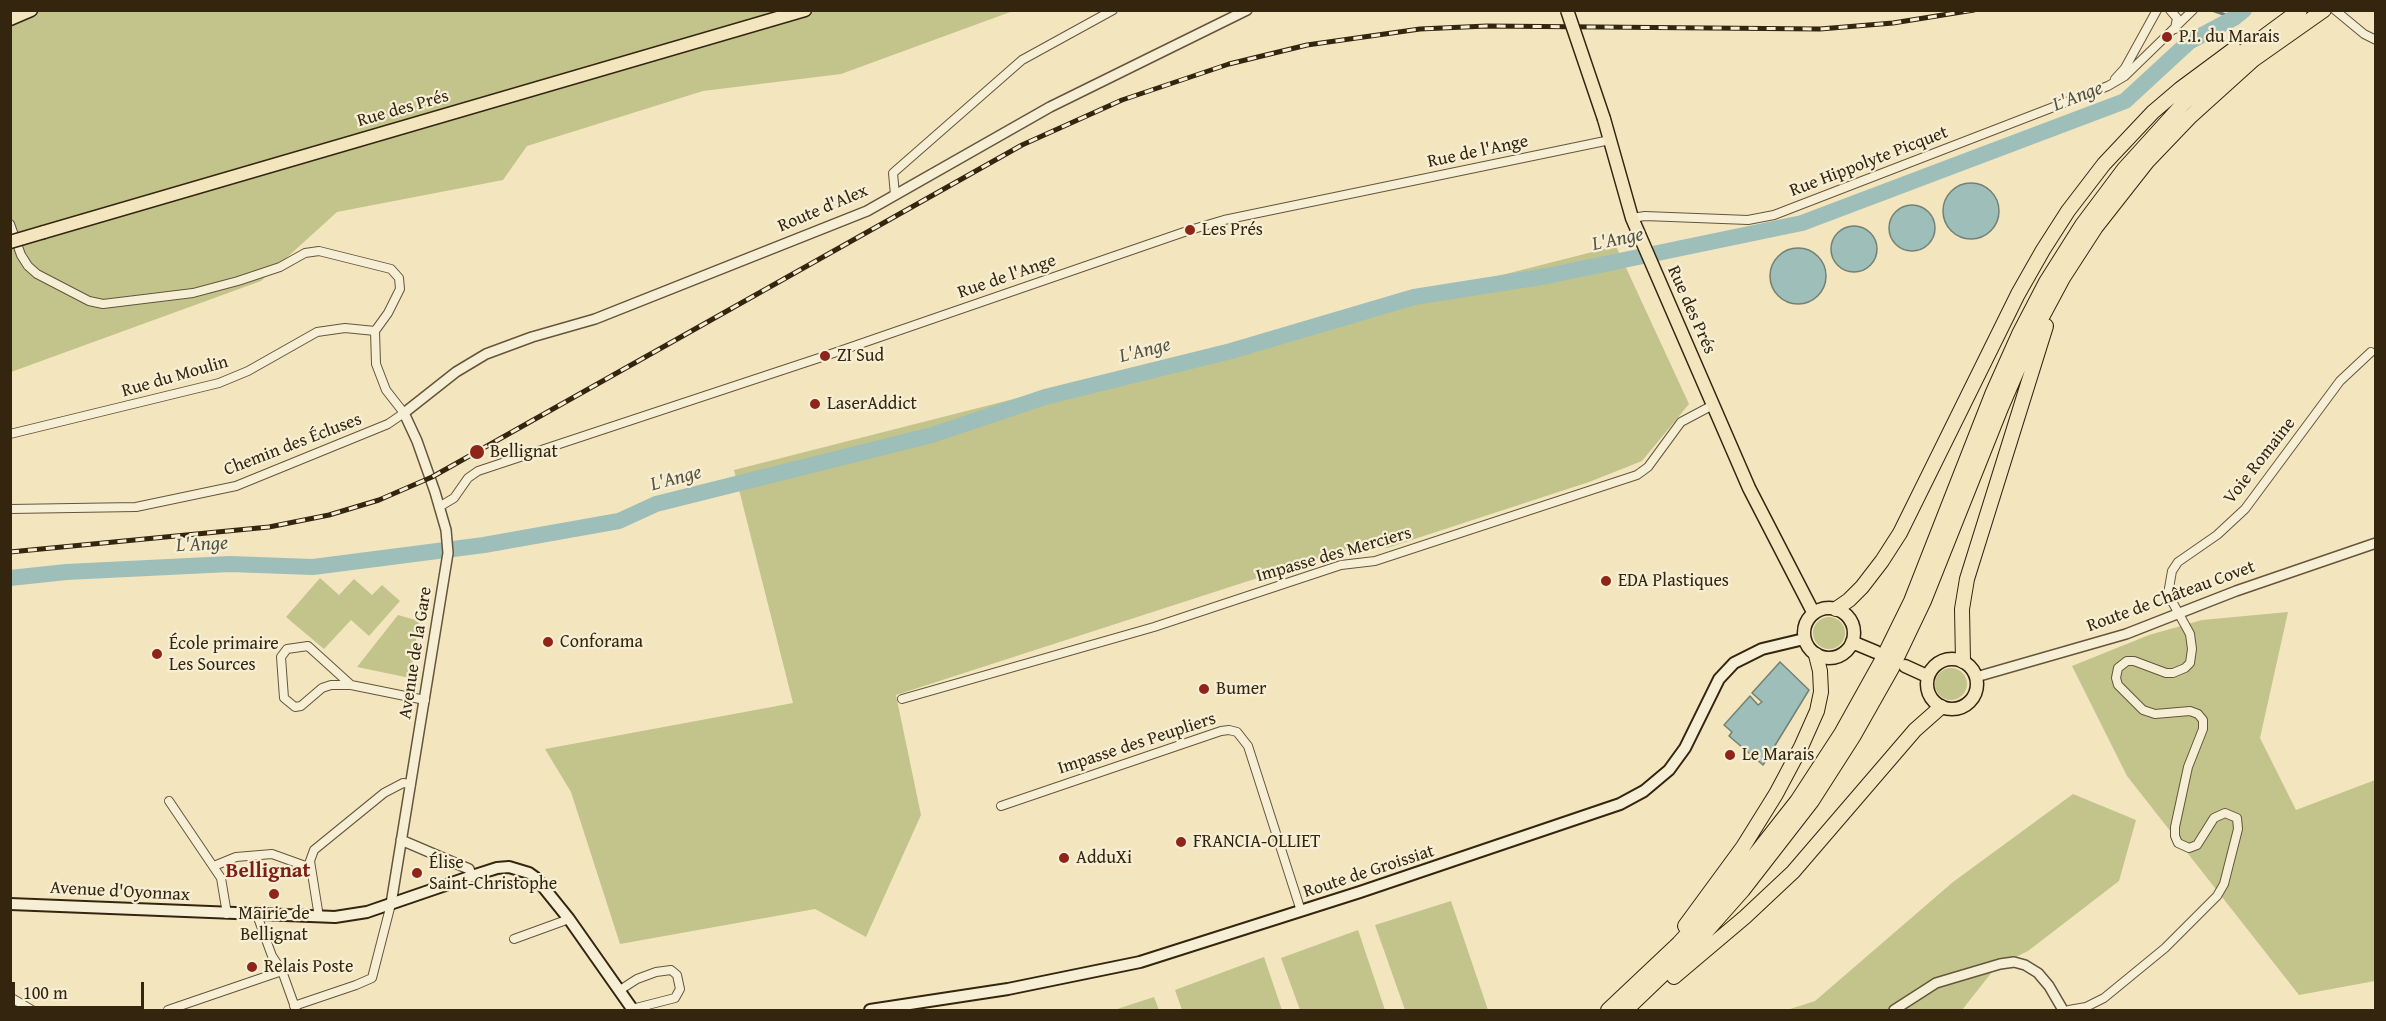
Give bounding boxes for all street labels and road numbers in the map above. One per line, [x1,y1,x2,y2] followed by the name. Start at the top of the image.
[355,86,451,132] street label: Rue des Prés
[1787,122,1951,202] street label: Rue Hippolyte Picquet
[1426,131,1530,173] street label: Rue de l'Ange
[775,180,871,238] street label: Route d'Alex
[955,250,1059,304] street label: Rue de l'Ange
[1662,263,1720,357] street label: Rue des Prés
[119,351,231,403] street label: Rue du Moulin
[221,409,365,481] street label: Chemin des Écluses
[2220,413,2300,509] street label: Voie Romaine
[1254,522,1414,588] street label: Impasse des Merciers
[2084,557,2258,637] street label: Route de Château Covet
[395,585,437,721] street label: Avenue de la Gare
[1055,708,1219,780] street label: Impasse des Peupliers
[1301,841,1437,903] street label: Route de Groissiat
[49,878,191,906] street label: Avenue d'Oyonnax

